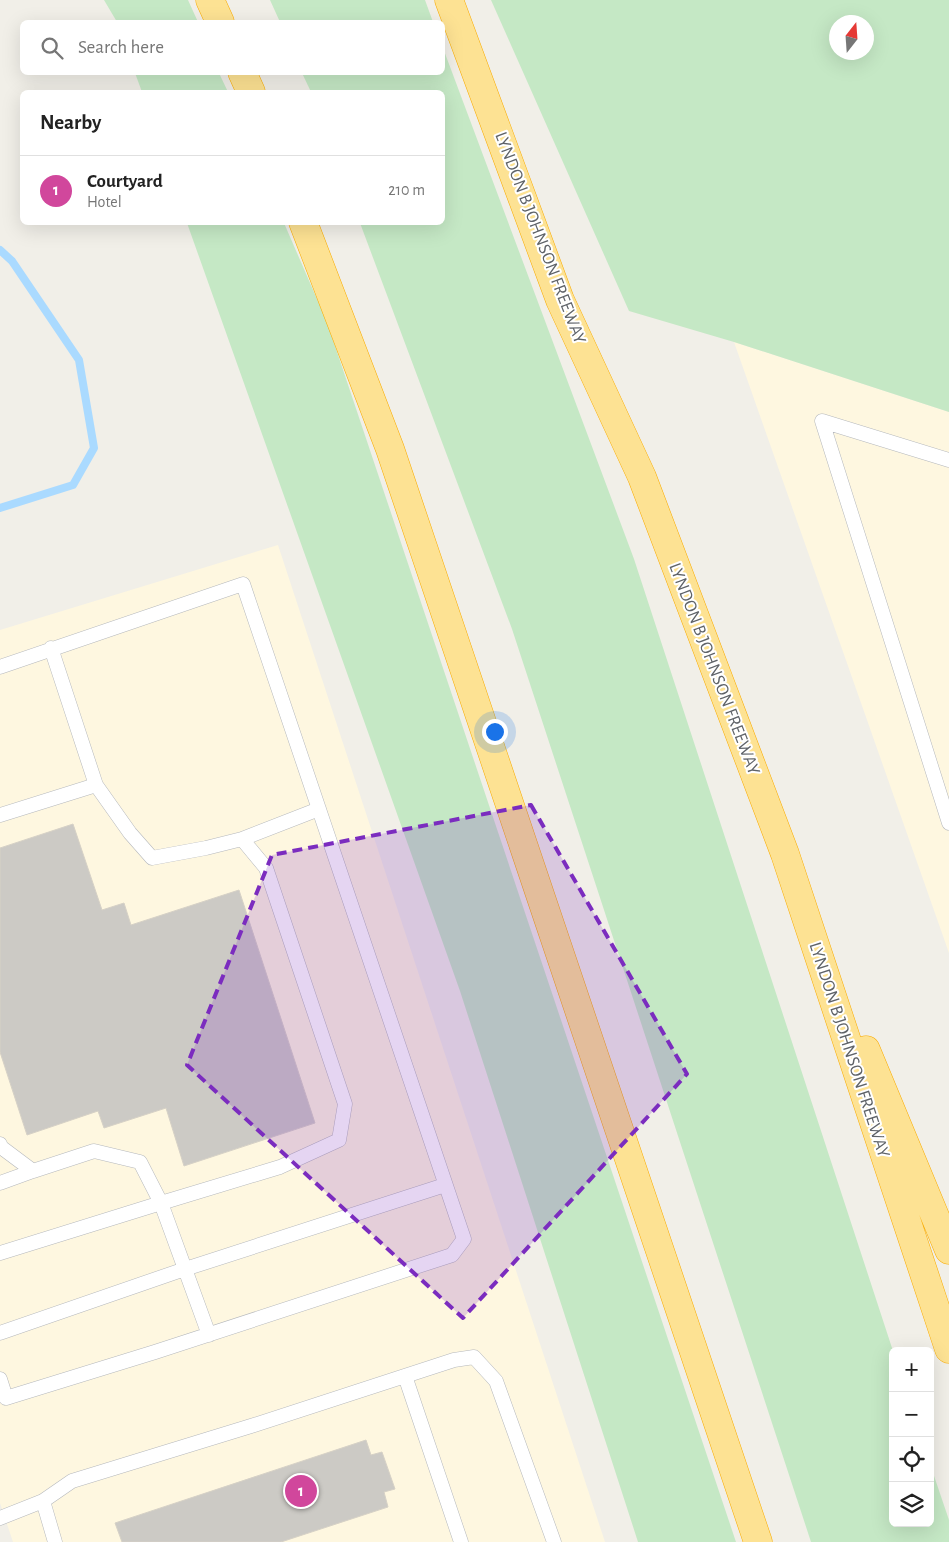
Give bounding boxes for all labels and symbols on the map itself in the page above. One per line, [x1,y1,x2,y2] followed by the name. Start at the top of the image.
[829,15,874,60] north arrow
[491,129,589,347] street label: LYNDON B JOHNSON FREEWAY
[665,560,763,778] street label: LYNDON B JOHNSON FREEWAY
[482,719,508,745] your location
[806,940,893,1161] street label: LYNDON B JOHNSON FREEWAY
[285,1472,317,1510] pin: 1

